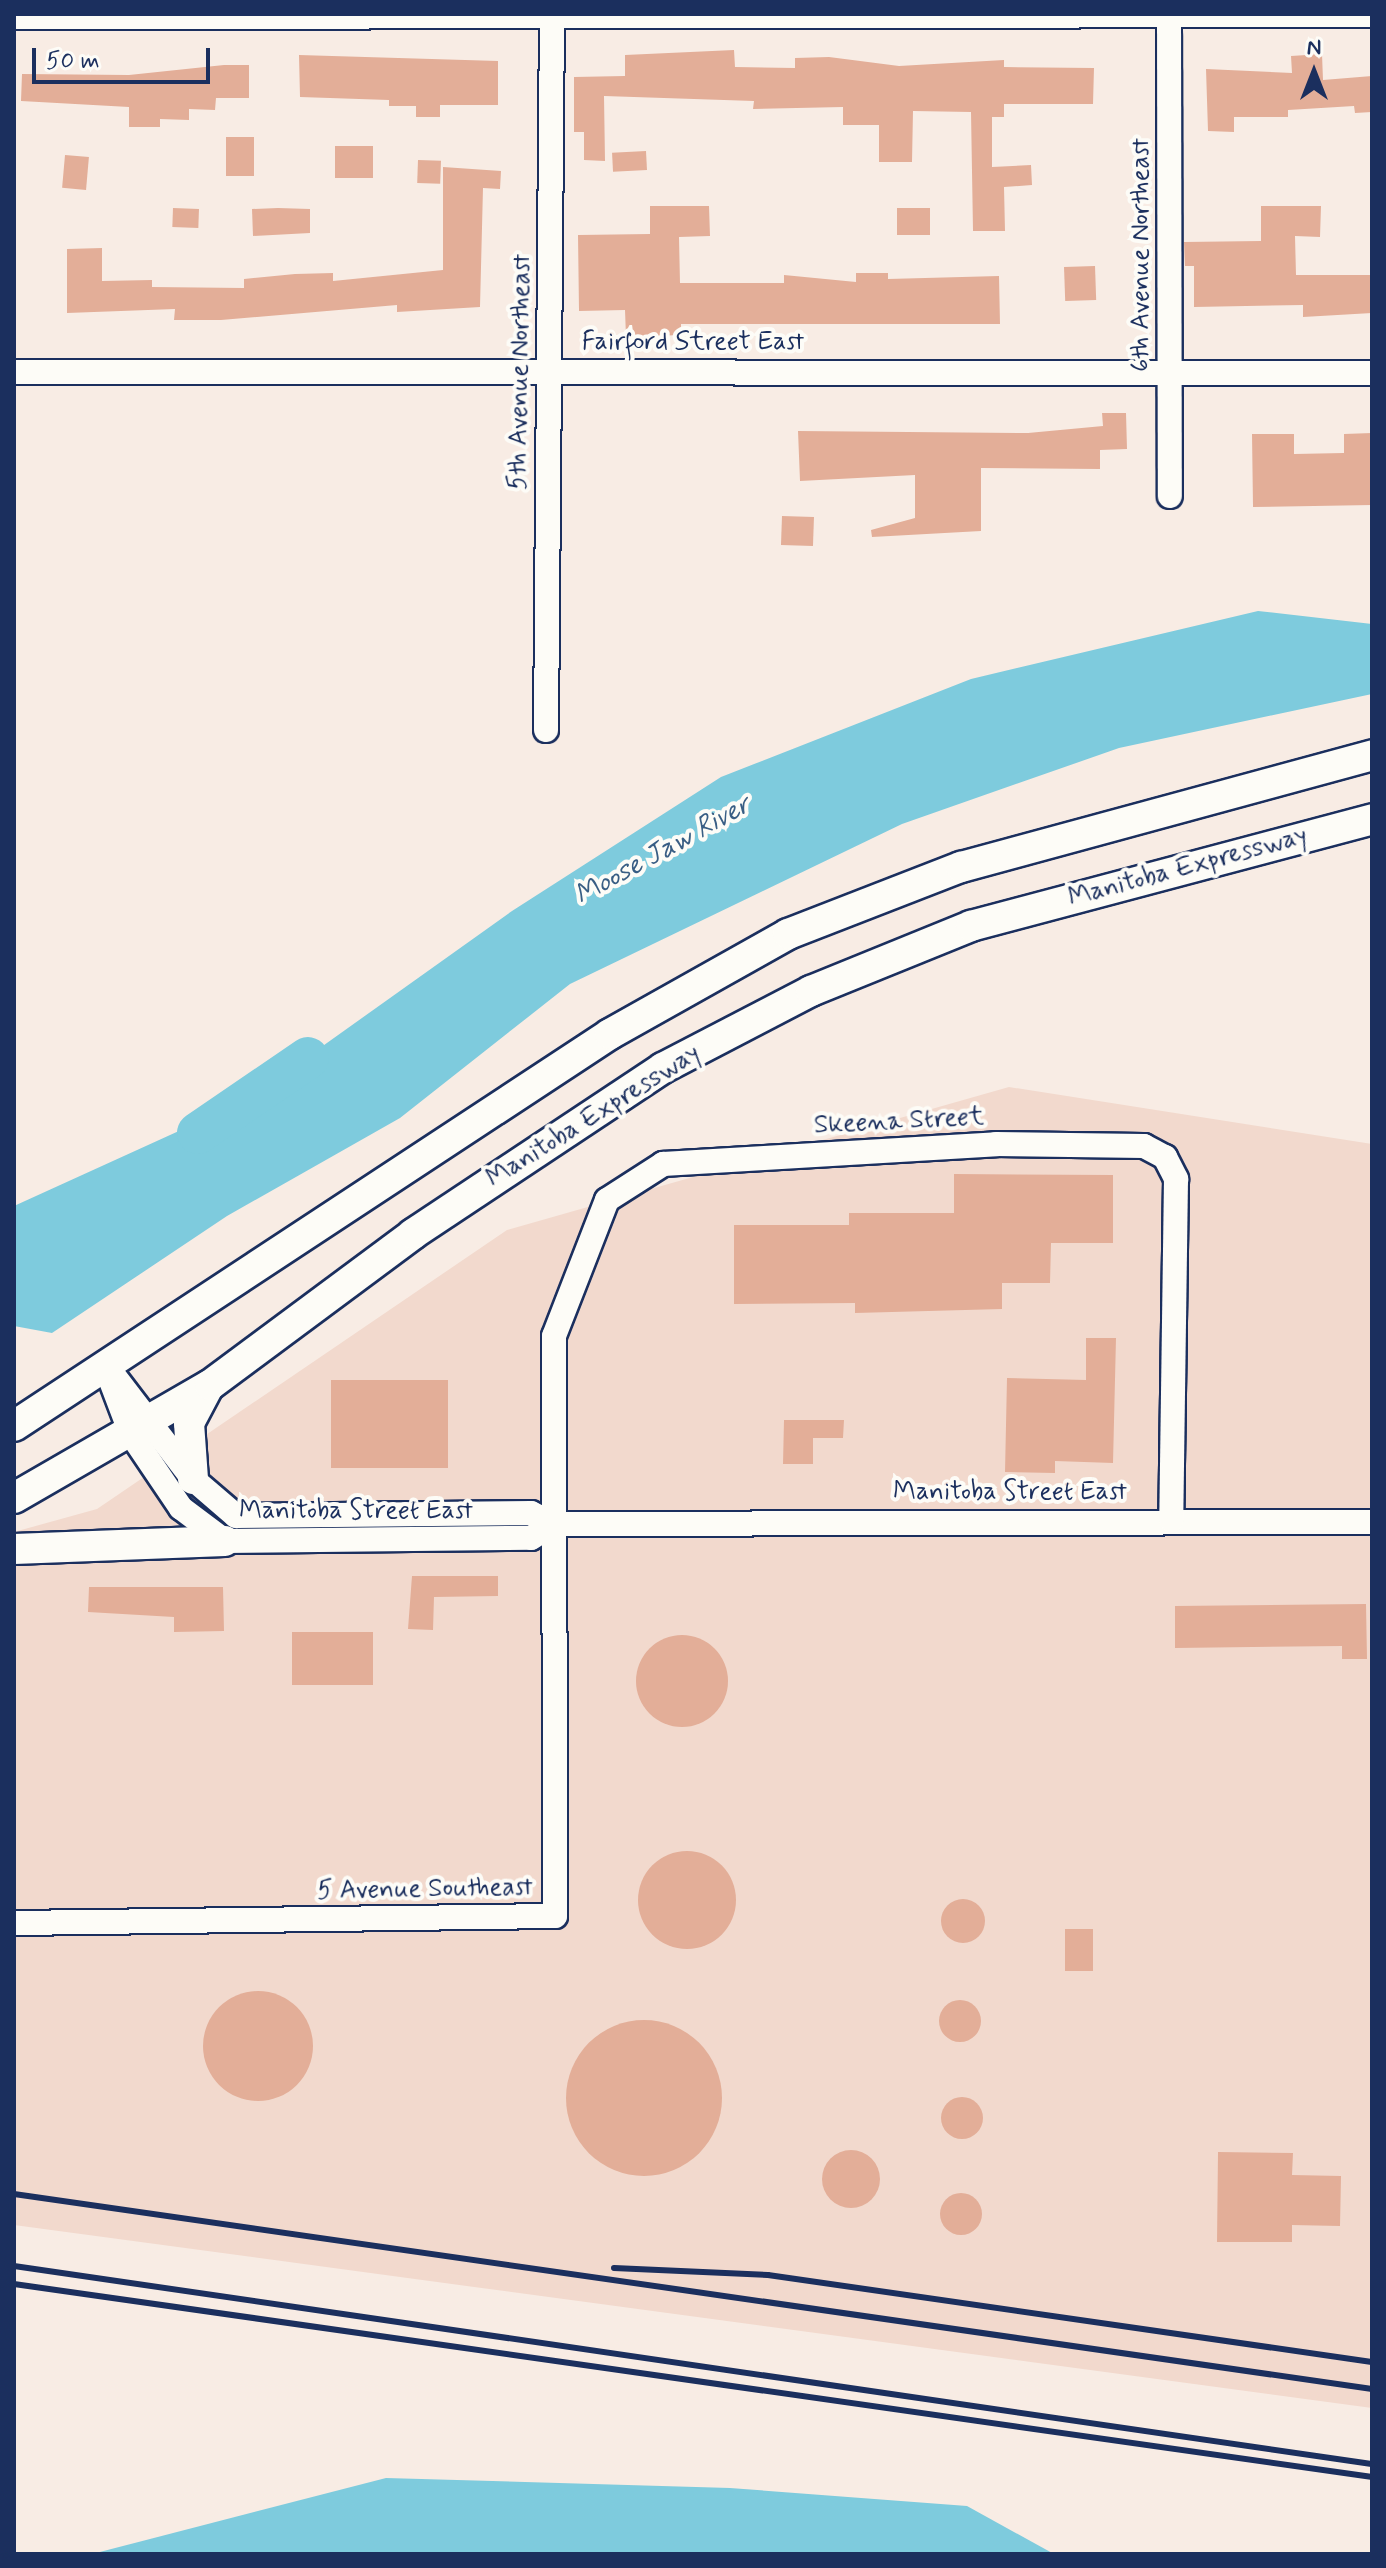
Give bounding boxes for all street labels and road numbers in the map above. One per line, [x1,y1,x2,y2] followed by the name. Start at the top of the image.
[1126,138,1158,372] street label: 6th Avenue Northeast
[503,253,539,491] street label: 5th Avenue Northeast
[583,327,803,359] street label: Fairford Street East
[1065,821,1311,915] street label: Manitoba Expressway
[481,1038,707,1196] street label: Manitoba Expressway
[813,1102,985,1142] street label: Skeena Street
[891,1477,1129,1509] street label: Manitoba Street East
[237,1496,475,1528] street label: Manitoba Street East
[319,1873,531,1907] street label: 5 Avenue Southeast

